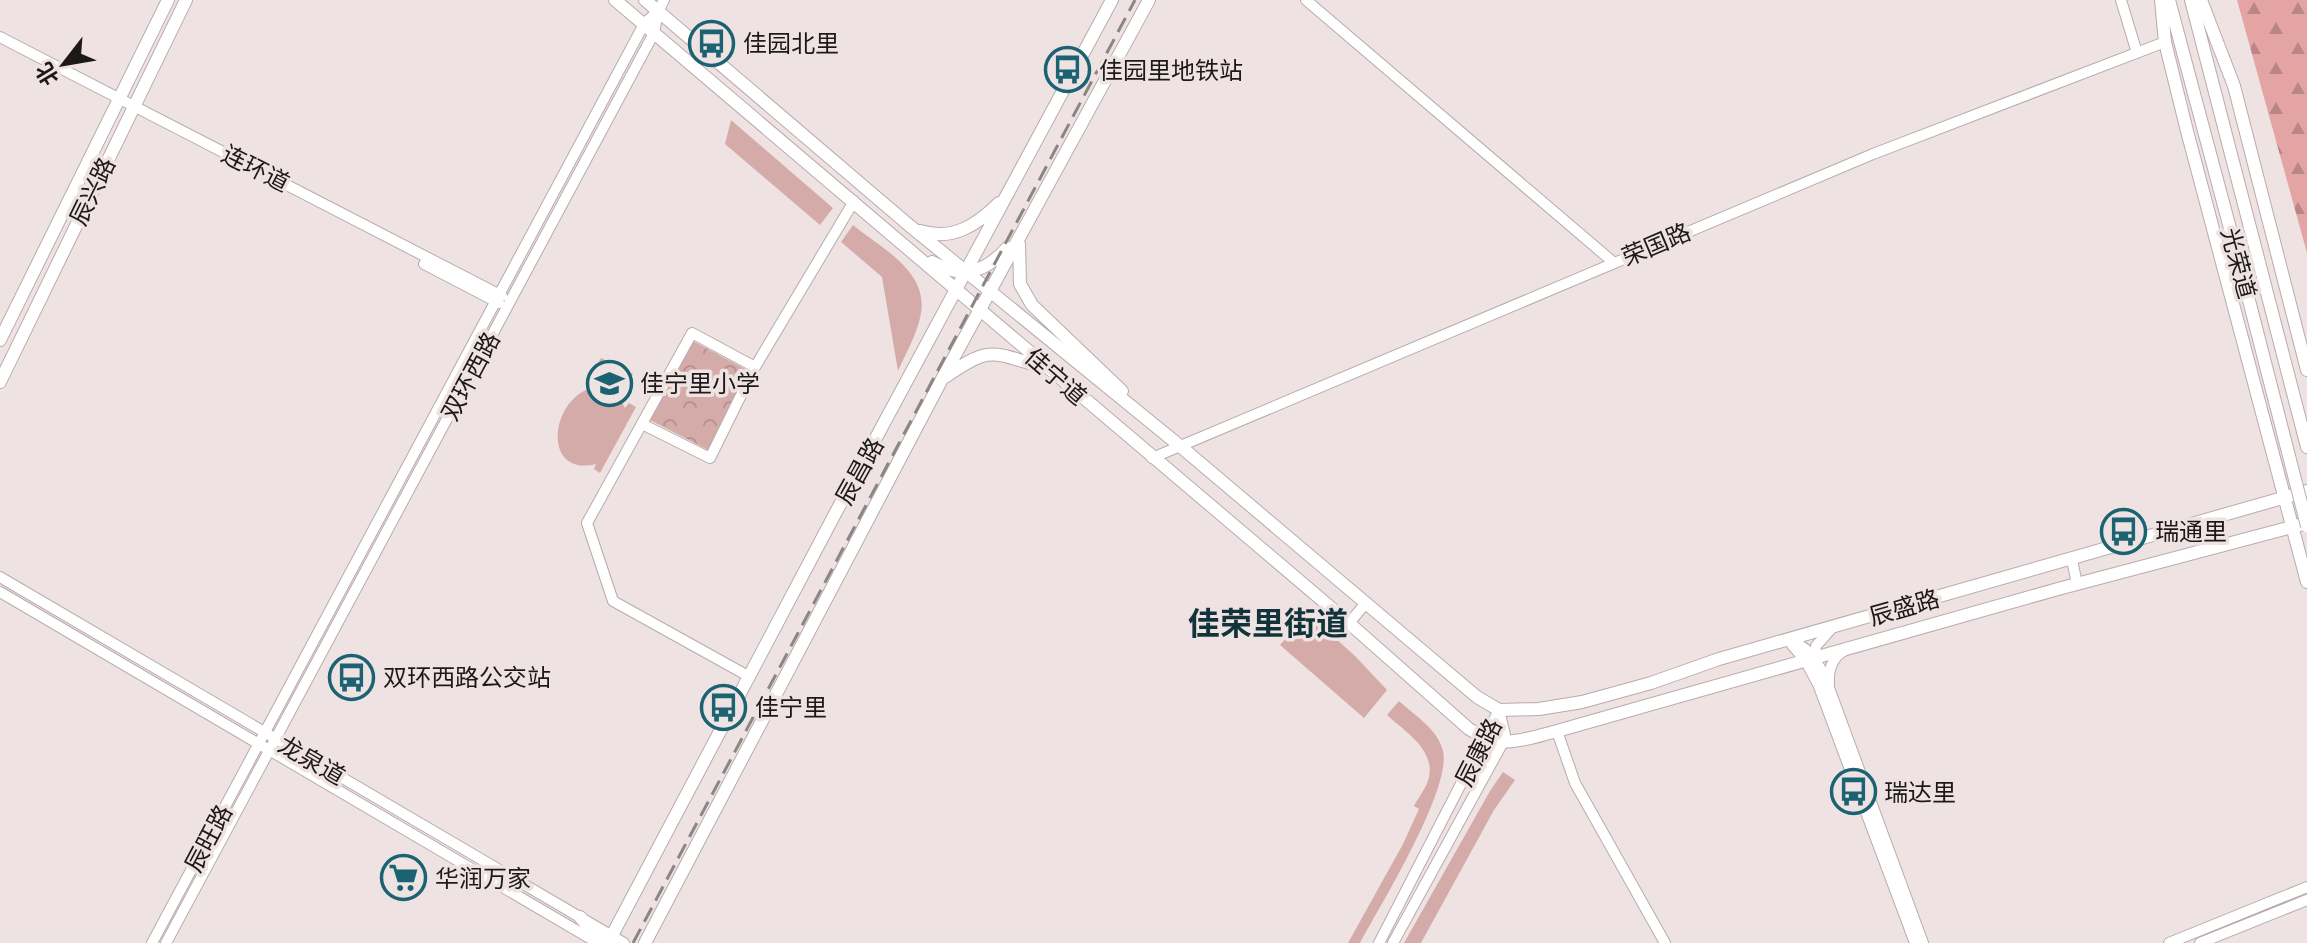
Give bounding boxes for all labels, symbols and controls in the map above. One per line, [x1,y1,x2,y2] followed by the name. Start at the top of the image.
[688,19,736,67] bus stop icon: 佳园北里
[24,24,104,104] north arrow
[743,28,839,58] place label: 佳园北里
[1044,46,1092,94] bus stop icon: 佳园里地铁站
[1099,55,1243,85] place label: 佳园里地铁站
[29,58,65,91] text: 北
[217,138,295,198] street label: 连环道
[63,152,121,230] street label: 辰兴路
[1617,216,1695,272] street label: 荣国路
[2215,224,2263,302] street label: 光荣道
[434,327,506,425] street label: 双环西路
[1019,341,1093,411] street label: 佳宁道
[585,359,633,407] school or university icon: 佳宁里小学
[640,368,760,398] place label: 佳宁里小学
[828,432,890,510] street label: 辰昌路
[2100,507,2148,555] bus stop icon: 瑞通里
[2155,516,2227,546] place label: 瑞通里
[1865,583,1943,631] street label: 辰盛路
[1188,603,1348,643] district label: 佳荣里街道
[328,653,376,701] bus stop icon: 双环西路公交站
[383,662,551,692] place label: 双环西路公交站
[700,683,748,731] bus stop icon: 佳宁里
[755,692,827,722] place label: 佳宁里
[1448,713,1508,791] street label: 辰康路
[273,729,351,791] street label: 龙泉道
[1829,768,1877,816] bus stop icon: 瑞达里
[1884,777,1956,807] place label: 瑞达里
[178,799,238,877] street label: 辰旺路
[380,854,428,902] supermarket icon: 华润万家
[435,863,531,893] place label: 华润万家

